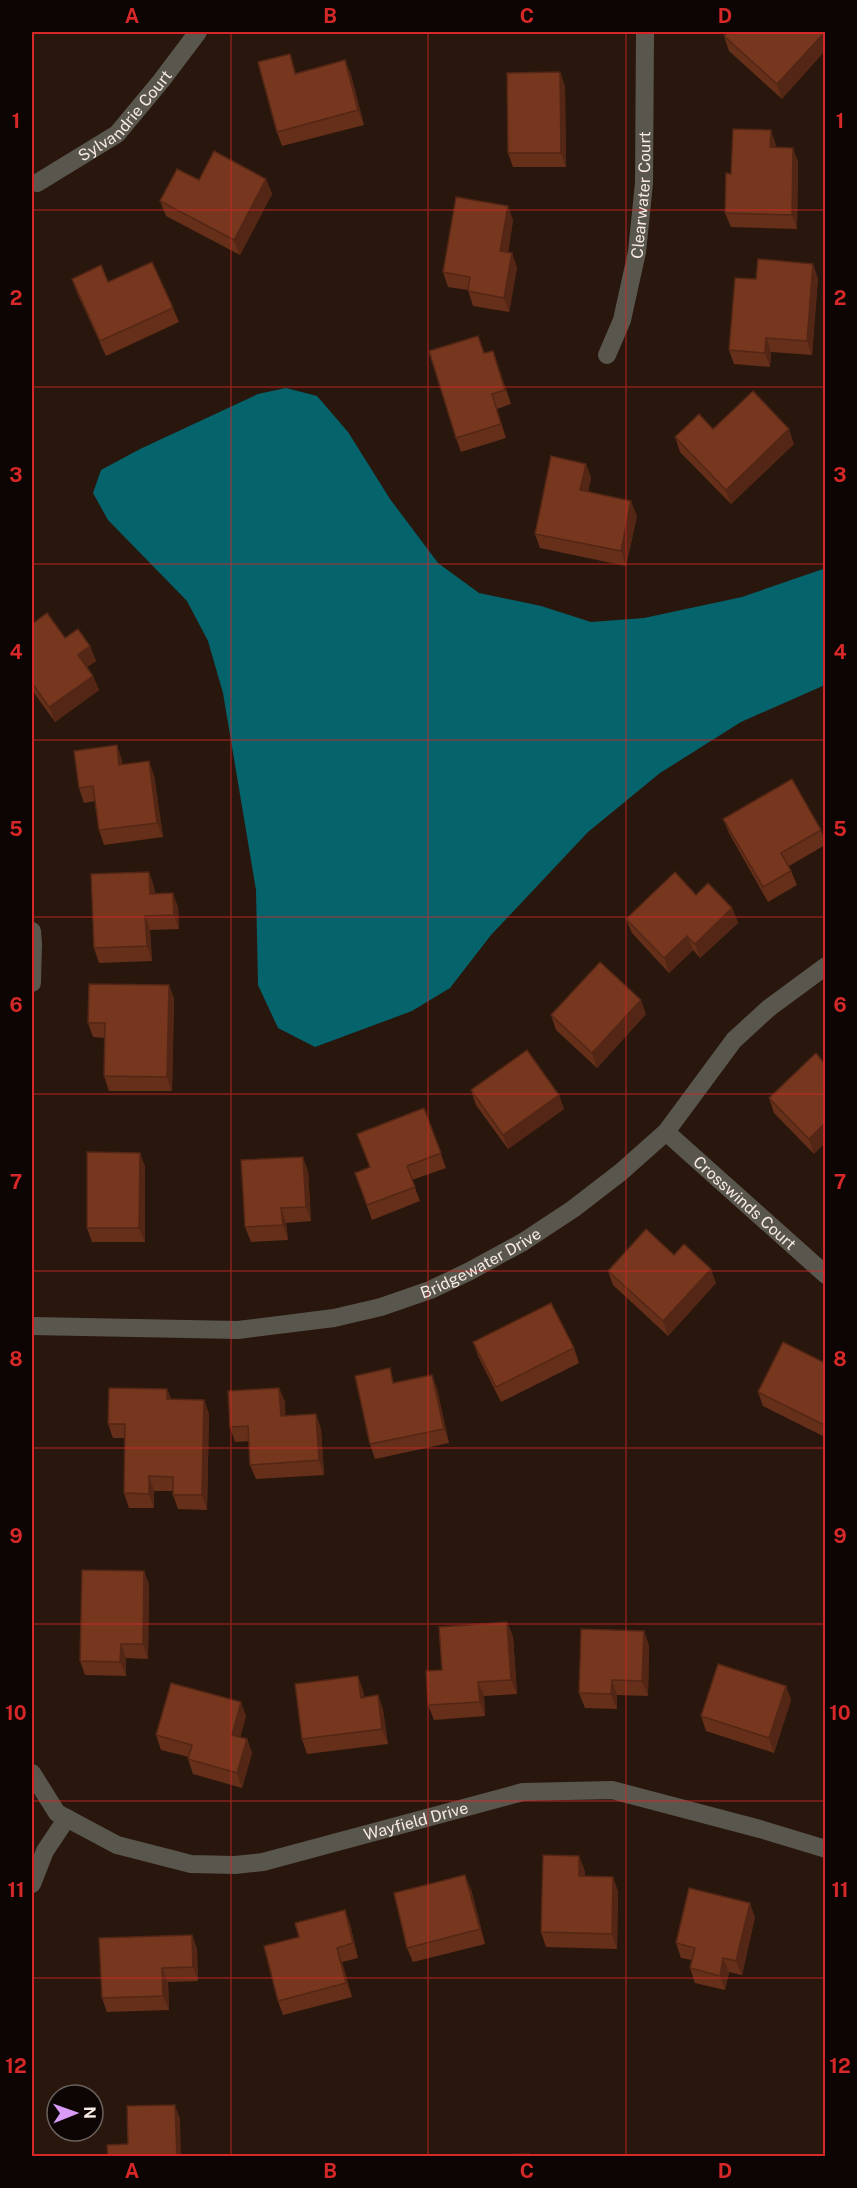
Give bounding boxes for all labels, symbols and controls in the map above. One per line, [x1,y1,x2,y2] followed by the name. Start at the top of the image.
[125,4,139,28] text: A
[323,4,337,28] text: B
[520,4,534,28] text: C
[718,4,732,28] text: D
[75,66,176,165] street label: Sylvandrie Court
[12,109,20,133] text: 1
[836,109,844,133] text: 1
[626,131,654,260] street label: Clearwater Court
[10,286,22,310] text: 2
[834,286,846,310] text: 2
[9,463,23,487] text: 3
[833,463,847,487] text: 3
[9,640,23,664] text: 4
[833,640,847,664] text: 4
[9,817,23,841] text: 5
[833,817,847,841] text: 5
[9,993,23,1017] text: 6
[833,993,847,1017] text: 6
[690,1152,800,1253] street label: Crosswinds Court
[10,1170,22,1194] text: 7
[834,1170,846,1194] text: 7
[418,1224,544,1302] street label: Bridgewater Drive
[9,1347,23,1371] text: 8
[833,1347,847,1371] text: 8
[9,1524,23,1548] text: 9
[833,1524,847,1548] text: 9
[5,1701,27,1725] text: 10
[829,1701,851,1725] text: 10
[362,1798,470,1844] street label: Wayfield Drive
[7,1878,25,1902] text: 11
[831,1878,849,1902] text: 11
[5,2054,27,2078] text: 12
[829,2054,851,2078] text: 12
[45,2083,105,2143] north arrow
[80,2106,99,2119] text: N
[125,2159,139,2183] text: A
[323,2159,337,2183] text: B
[520,2159,534,2183] text: C
[718,2159,732,2183] text: D

